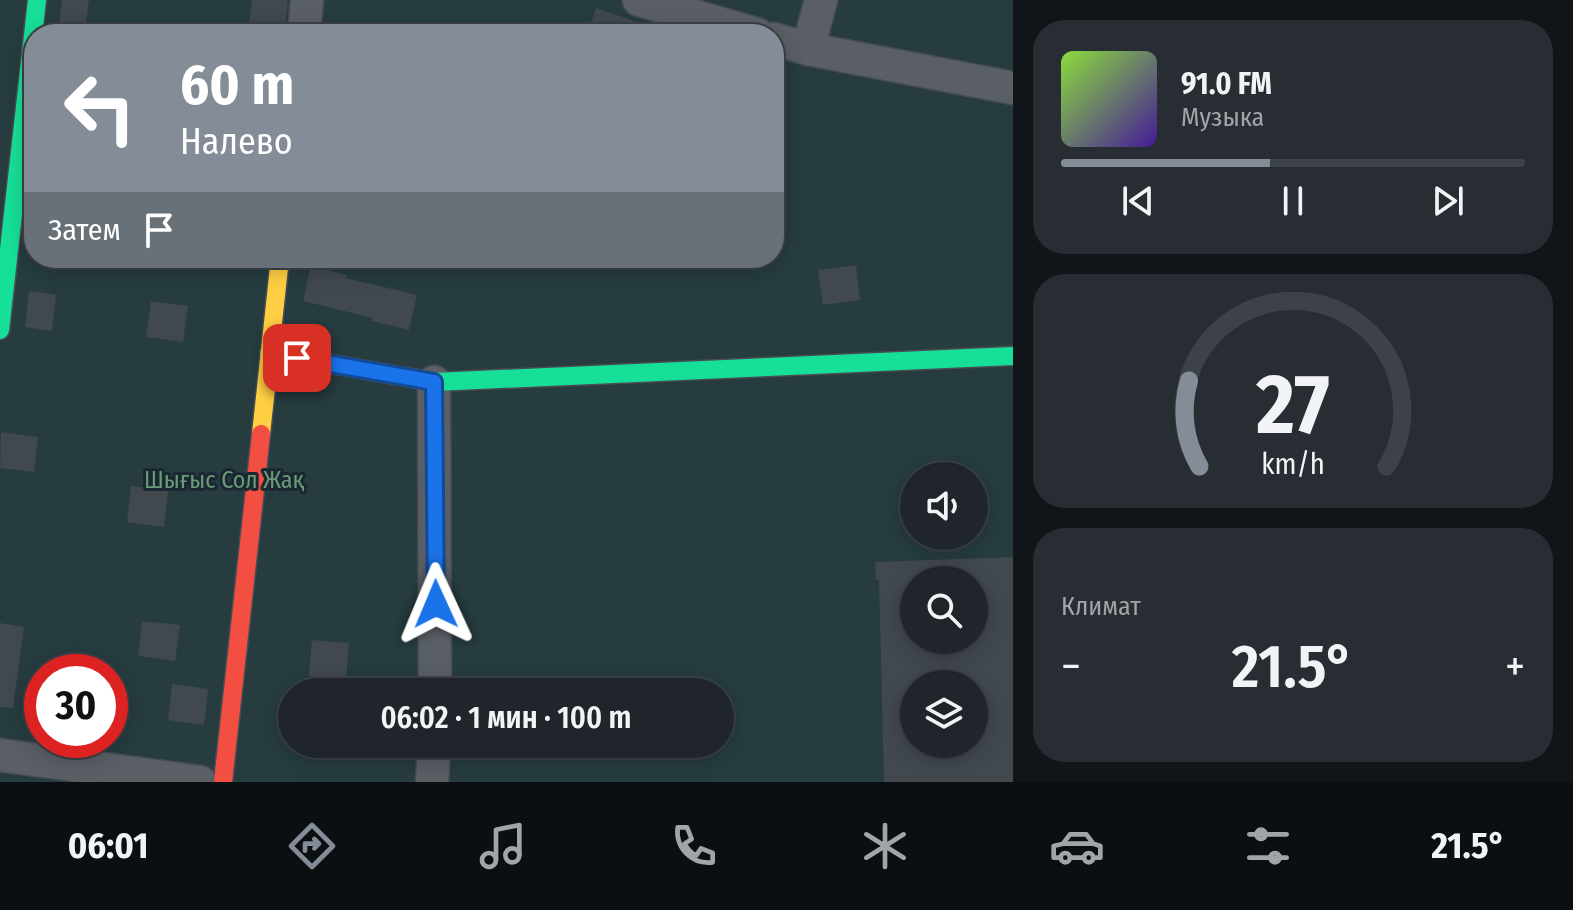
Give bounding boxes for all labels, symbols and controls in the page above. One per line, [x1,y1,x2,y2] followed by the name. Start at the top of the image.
[180,52,294,119] text: 60 m
[48,56,152,160] icon: left
[1181,66,1272,102] text: 91.0 FM
[1181,102,1264,133] text: Музыка
[180,120,293,164] text: Налево
[1116,179,1160,223] icon: previous
[1271,179,1315,223] icon: pause
[1426,179,1470,223] icon: next
[137,208,181,252] icon: arrive
[48,212,121,248] text: Затем
[263,324,331,392] pin
[275,336,319,380] icon: arrive
[1255,355,1330,455] text: 27
[1261,447,1325,482] text: km/h
[900,462,988,758] map controls
[900,462,988,550] button: sound
[144,466,305,494] park label: Шығыс Сол Жақ
[394,562,478,646] position arrow
[900,566,988,654] button: search
[1061,591,1141,622] text: Климат
[1232,631,1354,703] text: 21.5°
[1061,640,1081,693] text: −
[1505,640,1525,693] text: +
[24,654,128,758] speed limit sign: 30
[900,670,988,758] button: layers
[380,700,632,736] text: 06:02 · 1 мин · 100 m
[284,818,340,874] icon: directions
[475,818,531,874] icon: music
[666,818,722,874] icon: phone
[857,818,913,874] icon: climate
[1049,818,1105,874] icon: car
[1240,818,1296,874] icon: filters
[68,824,148,868] text: 06:01
[1431,824,1505,868] text: 21.5°

